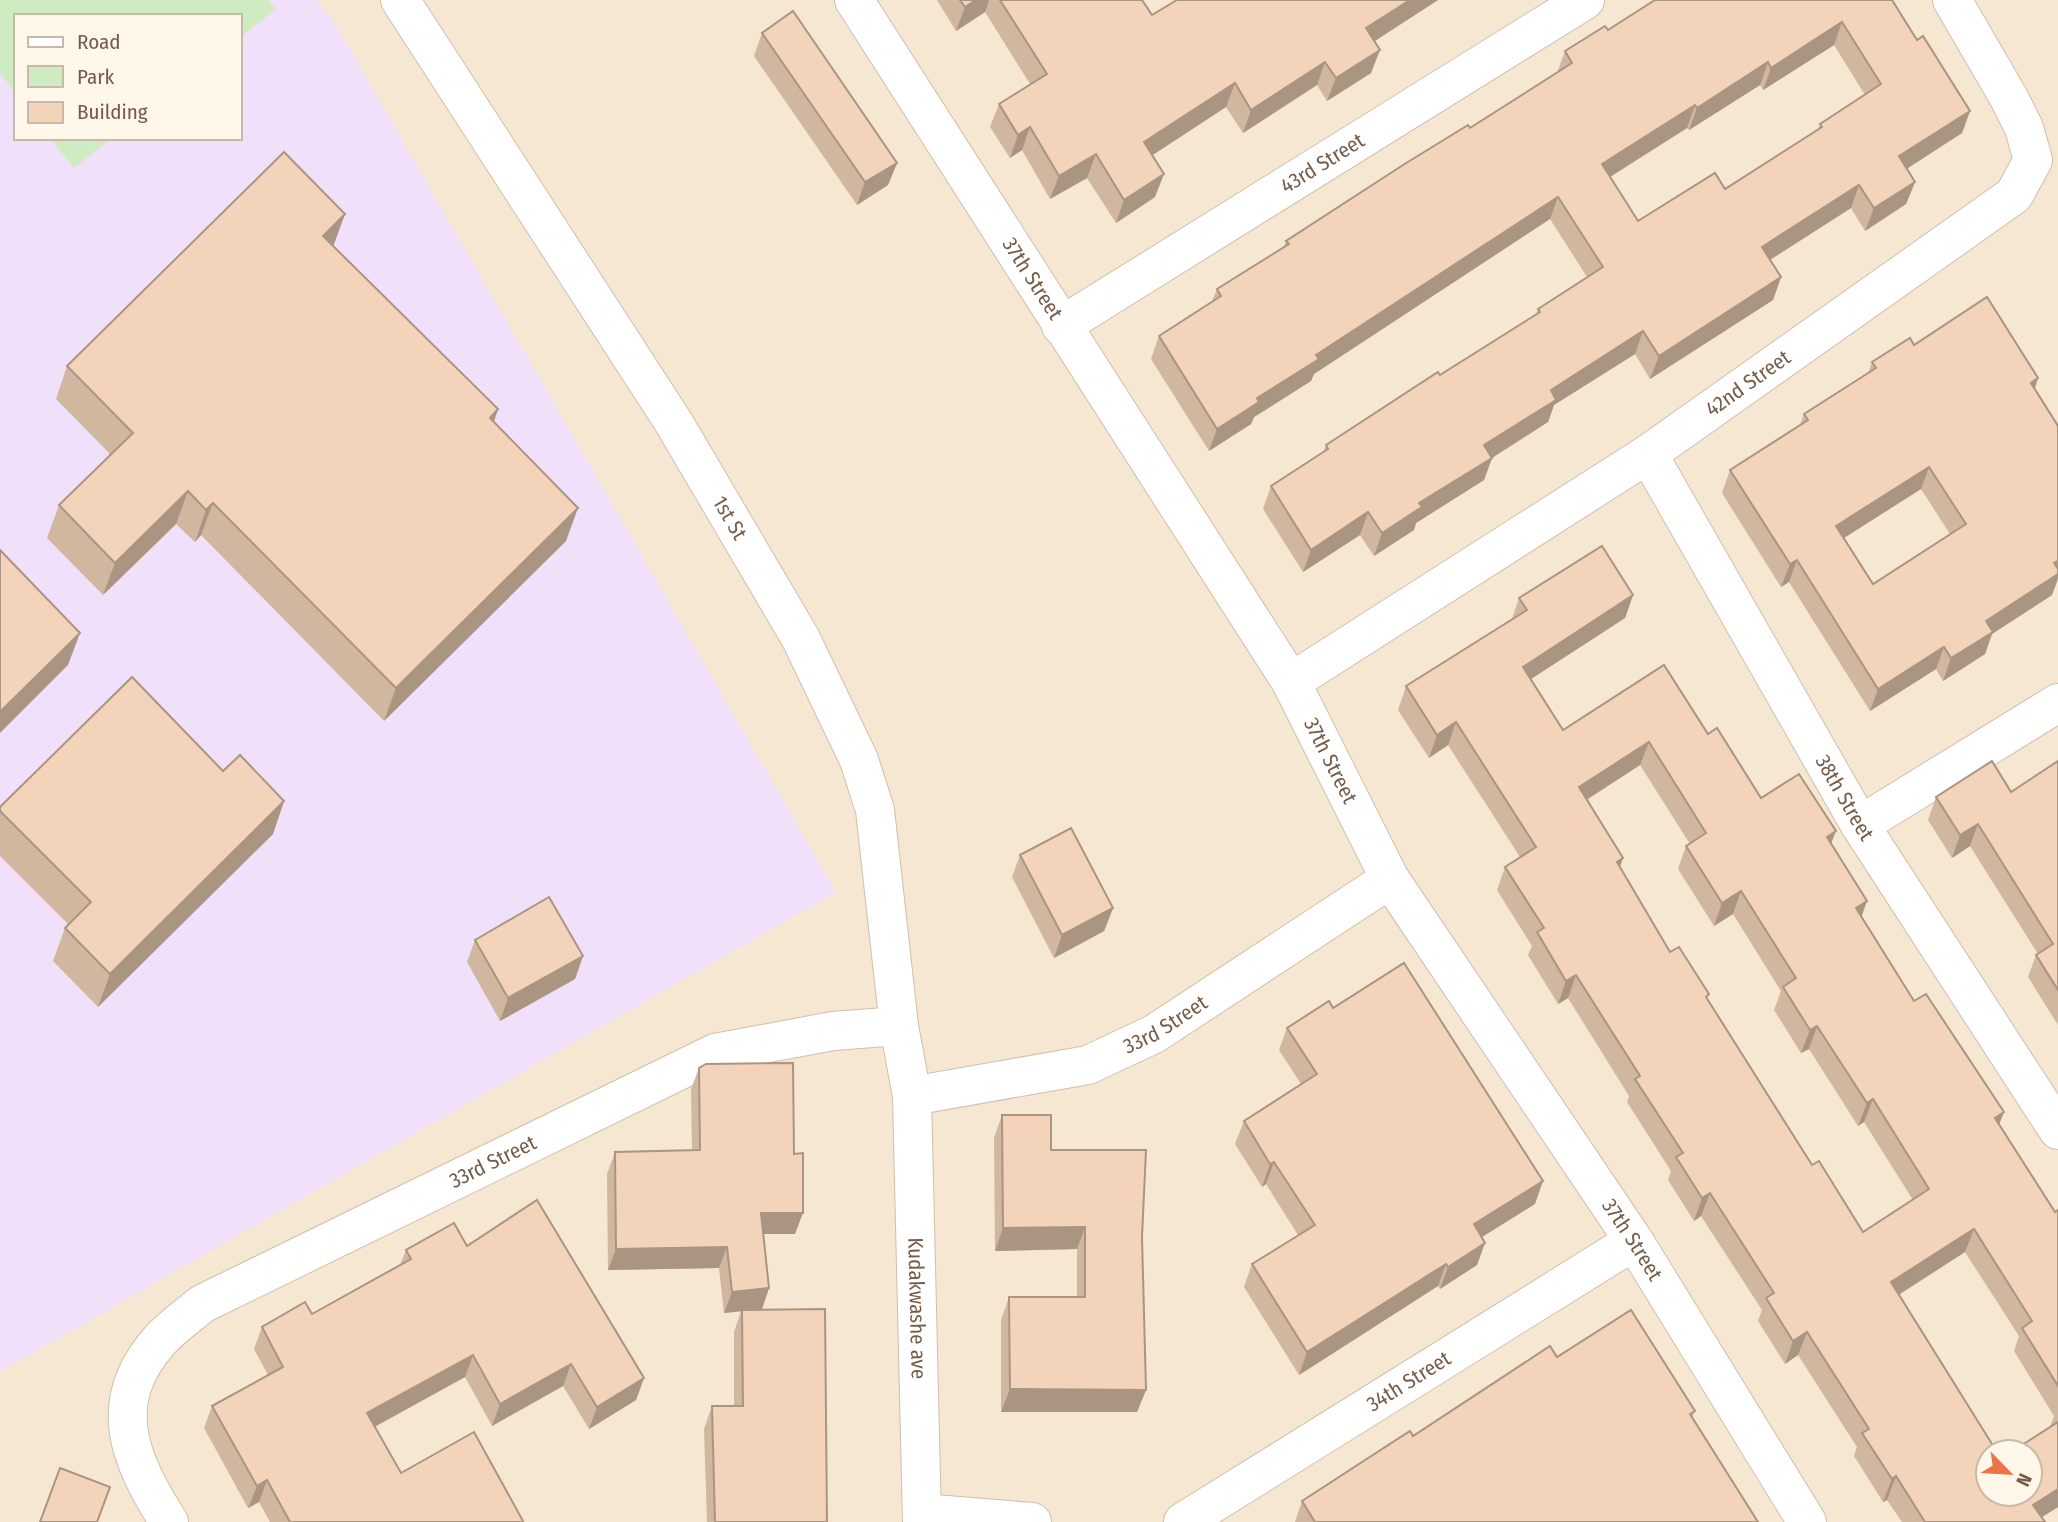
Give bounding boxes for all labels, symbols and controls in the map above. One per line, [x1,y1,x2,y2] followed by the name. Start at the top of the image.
[14,14,242,140] legend
[77,29,121,55] text: Road
[77,64,115,90] text: Park
[77,99,148,125] text: Building
[1276,127,1369,199] street label: 43rd Street
[997,233,1069,325] street label: 37th Street
[1700,344,1796,422] street label: 42nd Street
[707,491,753,544] street label: 1st St
[1298,713,1363,808] street label: 37th Street
[1810,750,1880,846] street label: 38th Street
[1119,989,1212,1060] street label: 33rd Street
[445,1129,541,1194] street label: 33rd Street
[1596,1194,1668,1286] street label: 37th Street
[902,1237,932,1379] street label: Kudakwashe ave
[1362,1345,1456,1417] street label: 34th Street
[1974,1438,2044,1508] north arrow
[2011,1470,2037,1490] text: N

